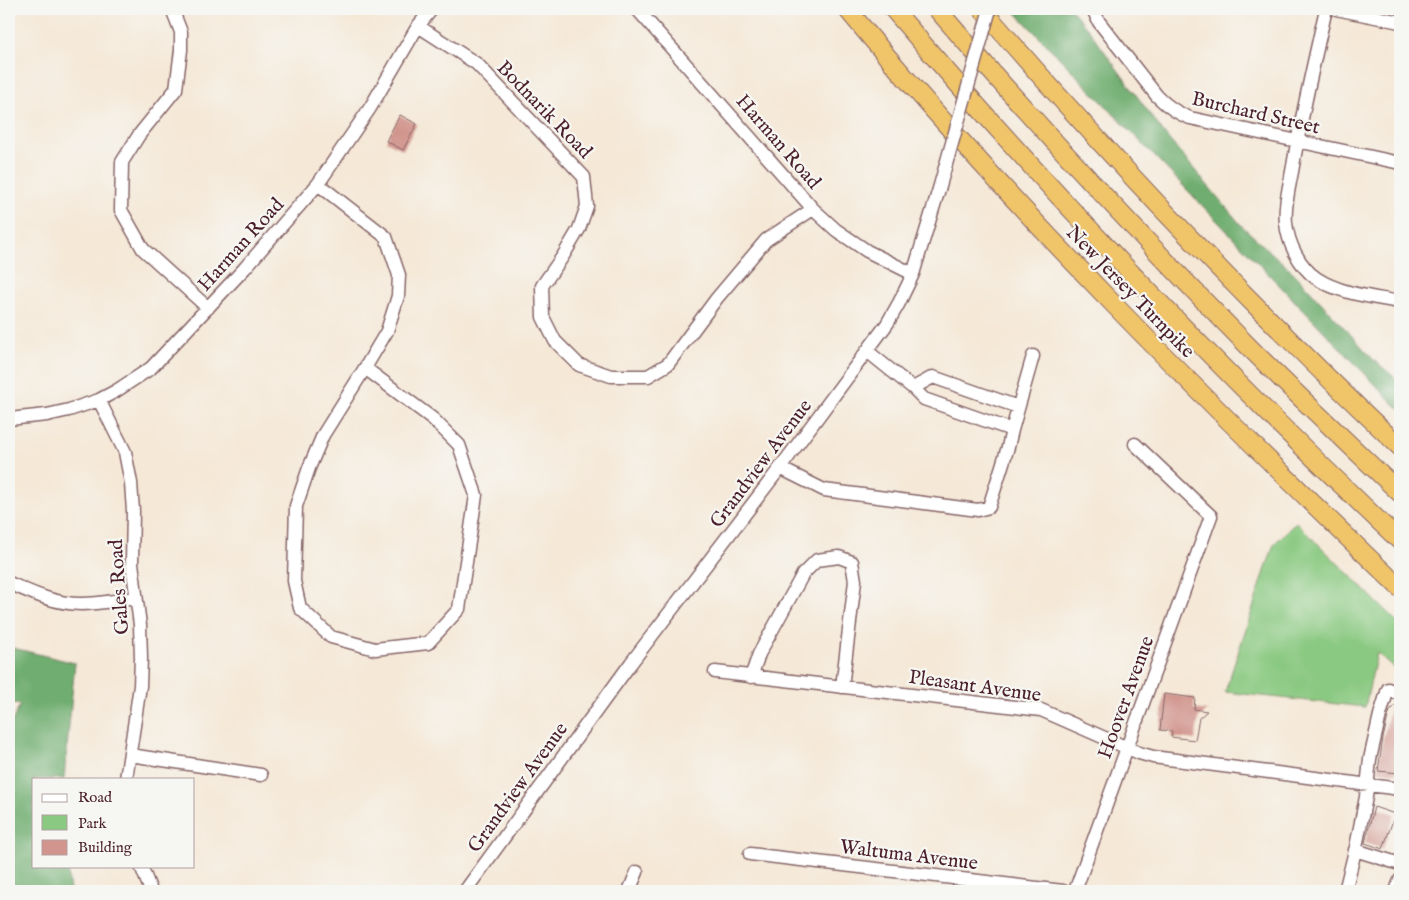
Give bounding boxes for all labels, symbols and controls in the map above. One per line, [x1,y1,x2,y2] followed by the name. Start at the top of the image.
[491,56,597,165] street label: Bodnarik Road
[1189,87,1322,140] street label: Burchard Street
[730,89,826,195] street label: Harman Road
[193,193,290,297] street label: Harman Road
[1060,220,1200,364] street label: New Jersey Turnpike
[705,394,818,533] street label: Grandview Avenue
[104,538,135,636] street label: Gales Road
[1093,633,1160,762] street label: Hoover Avenue
[907,665,1043,708] street label: Pleasant Avenue
[463,718,574,858] street label: Grandview Avenue
[32,778,195,868] legend
[78,788,113,807] text: Road
[78,814,108,833] text: Park
[838,835,979,876] street label: Waltuma Avenue
[78,838,133,857] text: Building

